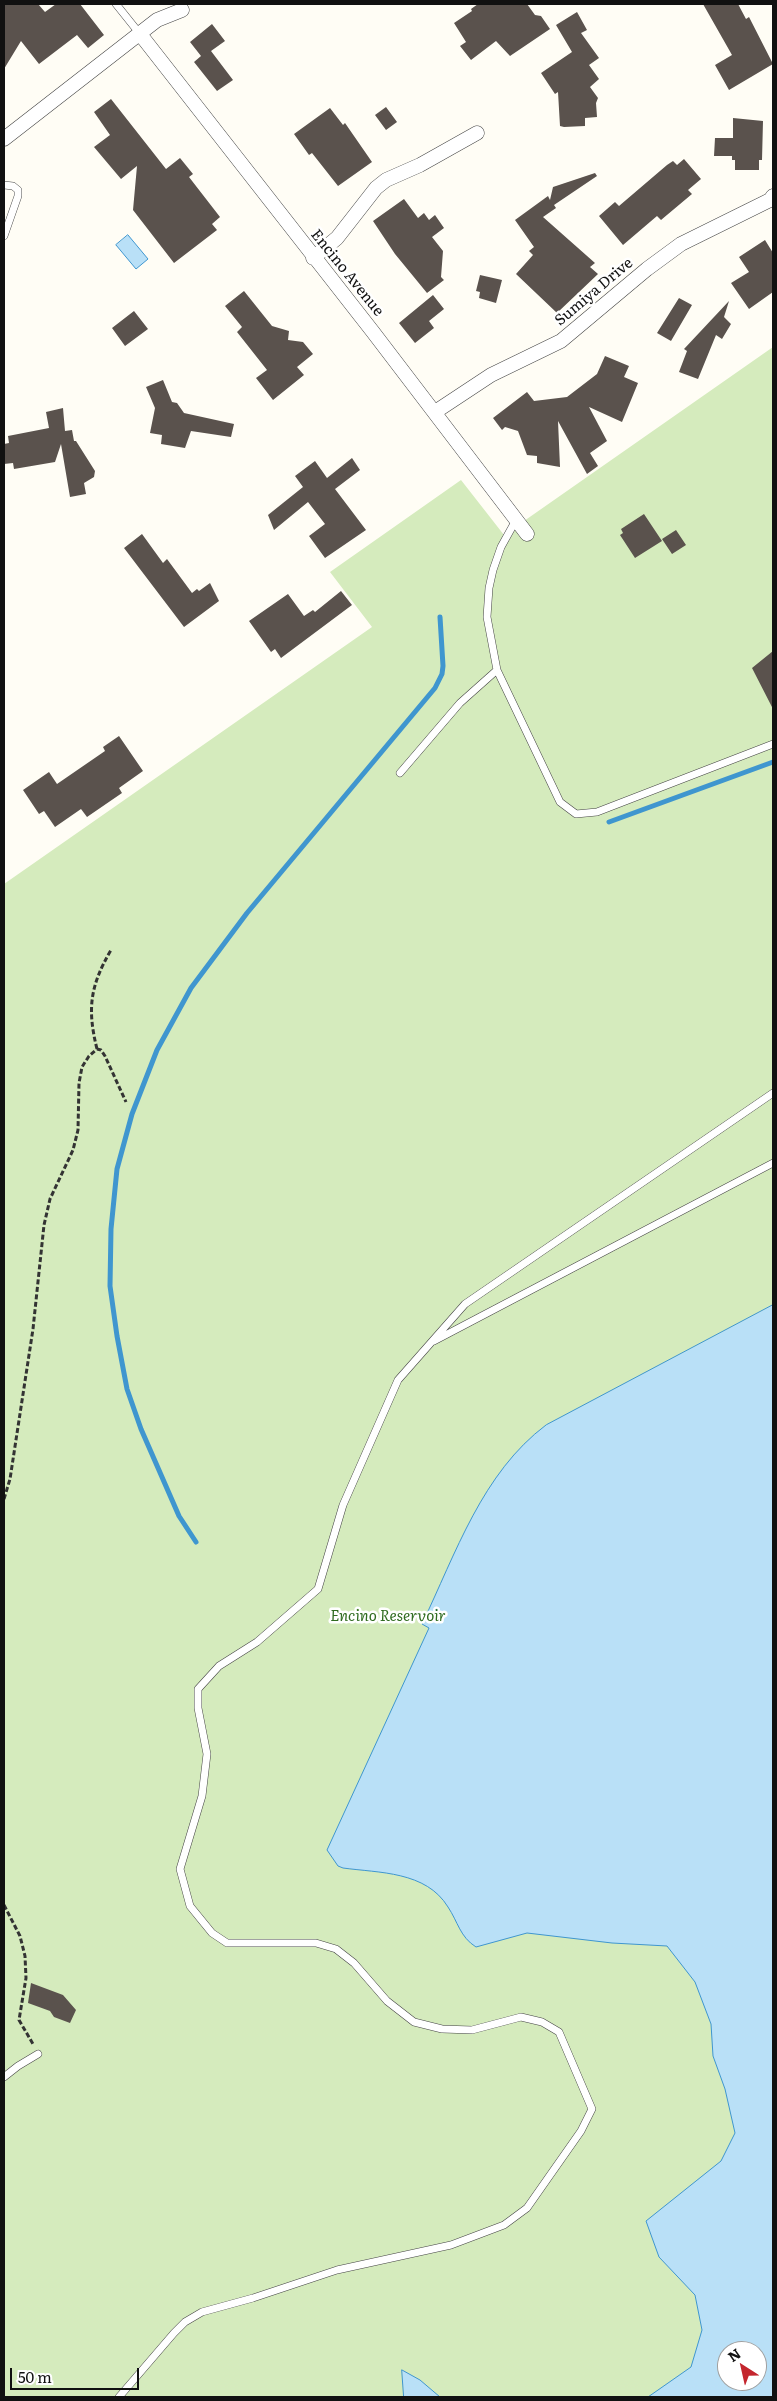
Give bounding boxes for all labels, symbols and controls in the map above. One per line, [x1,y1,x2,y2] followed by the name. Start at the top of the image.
[307,226,387,320] street label: Encino Avenue
[551,254,637,330] street label: Sumiya Drive
[330,1608,446,1626] park label: Encino Reservoir
[717,2341,767,2391] north arrow
[723,2343,745,2366] text: N
[12,2358,141,2390] scale bar
[18,2365,52,2388] text: 50 m

